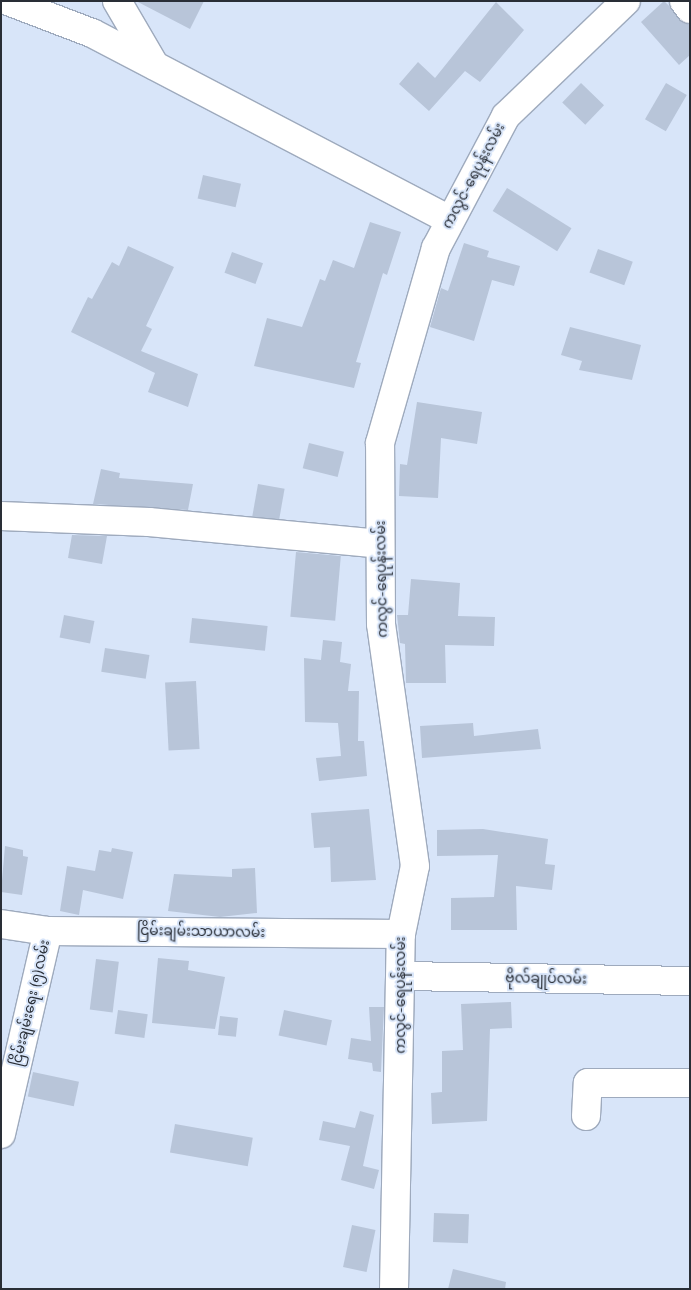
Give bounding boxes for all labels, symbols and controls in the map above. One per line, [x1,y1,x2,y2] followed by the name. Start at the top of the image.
[439,120,509,232] street label: ကလွင်-ရေပုန်းလမ်း
[373,520,391,638] street label: ကလွင်-ရေပုန်းလမ်း
[137,922,265,942] street label: ငြိမ်းချမ်းသာယာလမ်း
[393,936,409,1054] street label: ကလွင်-ရေပုန်းလမ်း
[8,938,54,1068] street label: ငြိမ်းချမ်းရေး (၅)လမ်း
[505,970,587,988] street label: ဗိုလ်ချုပ်လမ်း

